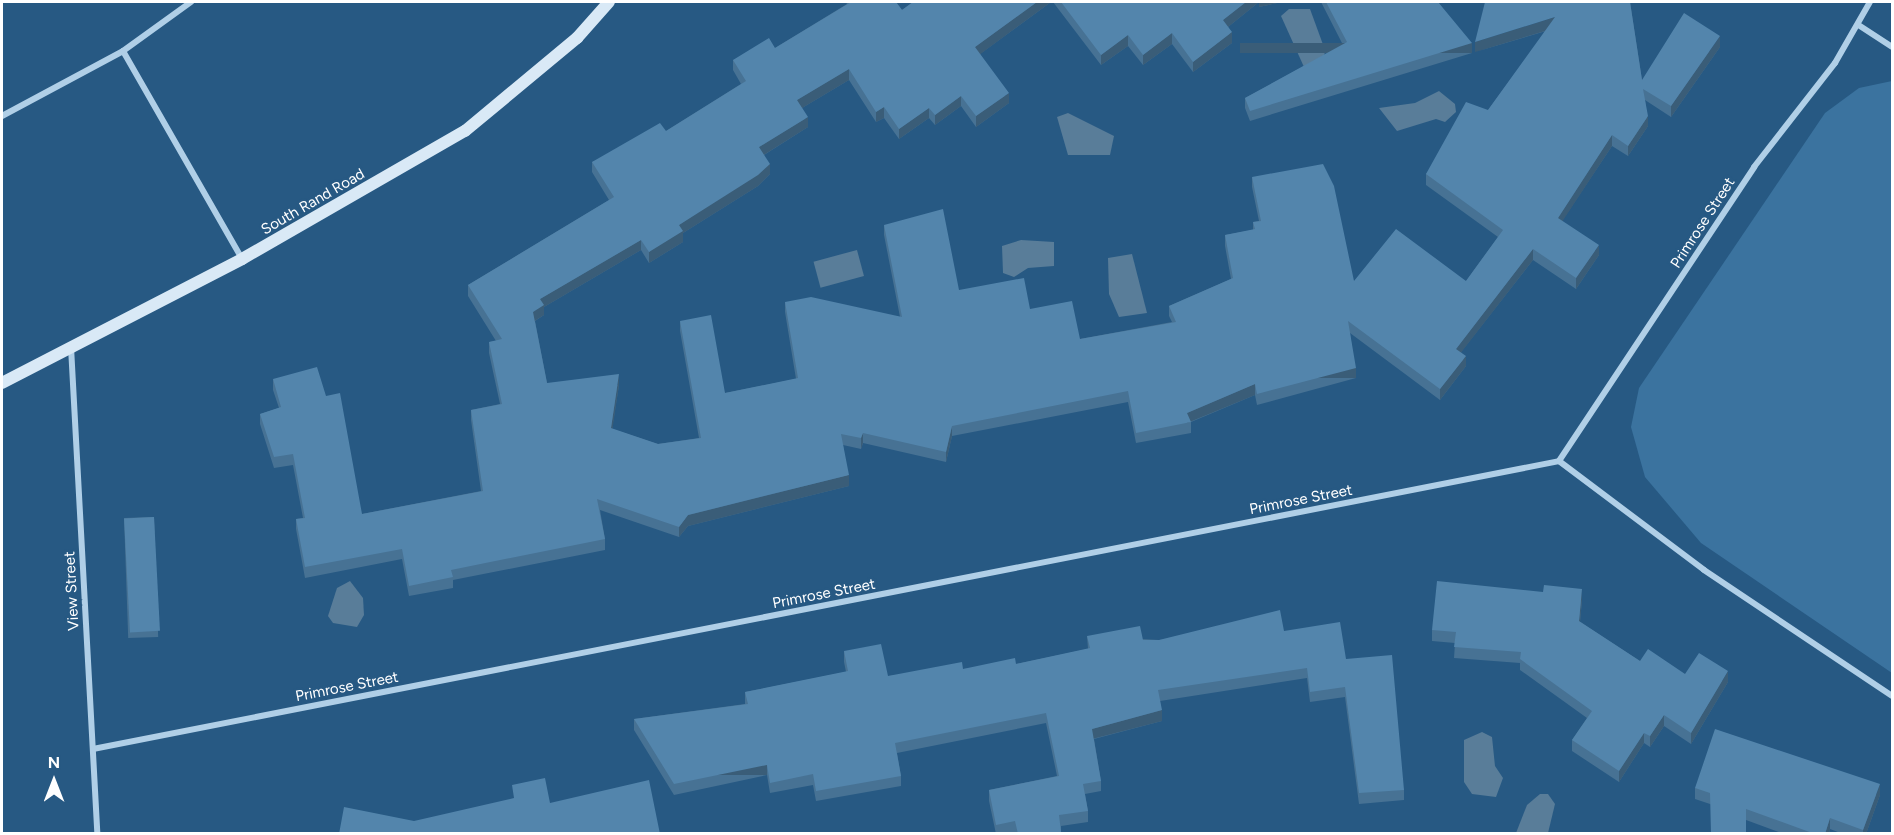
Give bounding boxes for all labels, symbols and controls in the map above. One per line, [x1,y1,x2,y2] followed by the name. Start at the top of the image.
[258,165,368,239] street label: South Rand Road
[1667,174,1739,272] street label: Primrose Street
[1248,481,1354,519] street label: Primrose Street
[61,551,83,631] street label: View Street
[771,575,877,613] street label: Primrose Street
[294,668,400,706] street label: Primrose Street
[24,751,84,811] north arrow
[48,753,60,772] text: N

